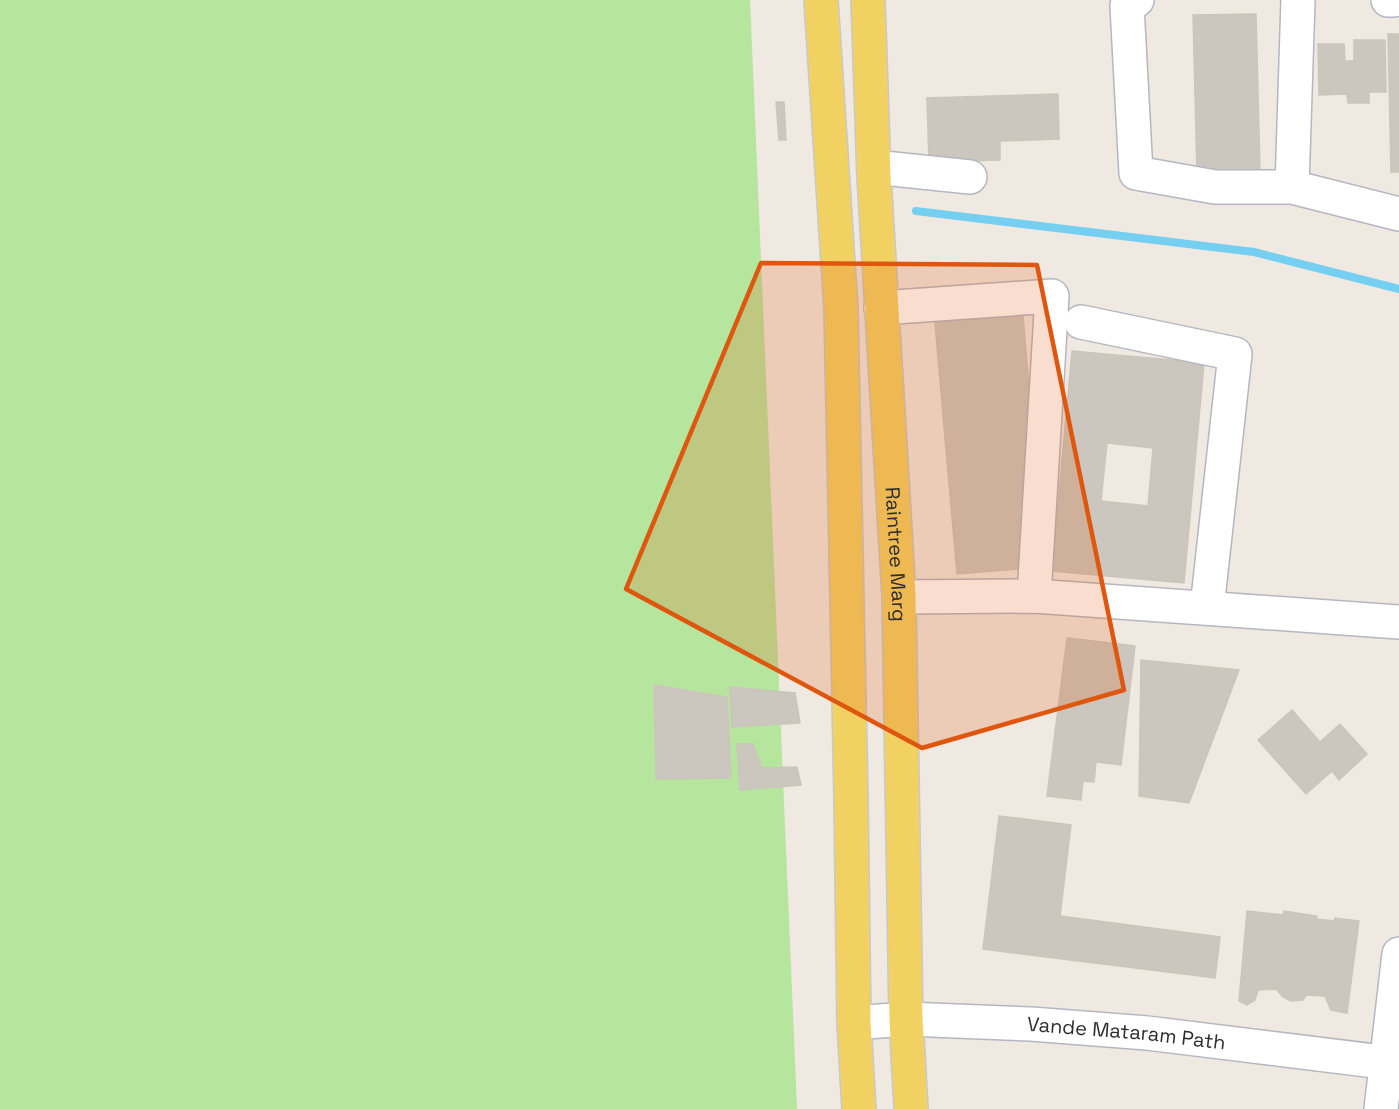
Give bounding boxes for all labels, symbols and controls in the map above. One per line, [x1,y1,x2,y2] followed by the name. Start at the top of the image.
[879,486,912,622] street label: Raintree Marg
[1026,1011,1227,1056] street label: Vande Mataram Path

